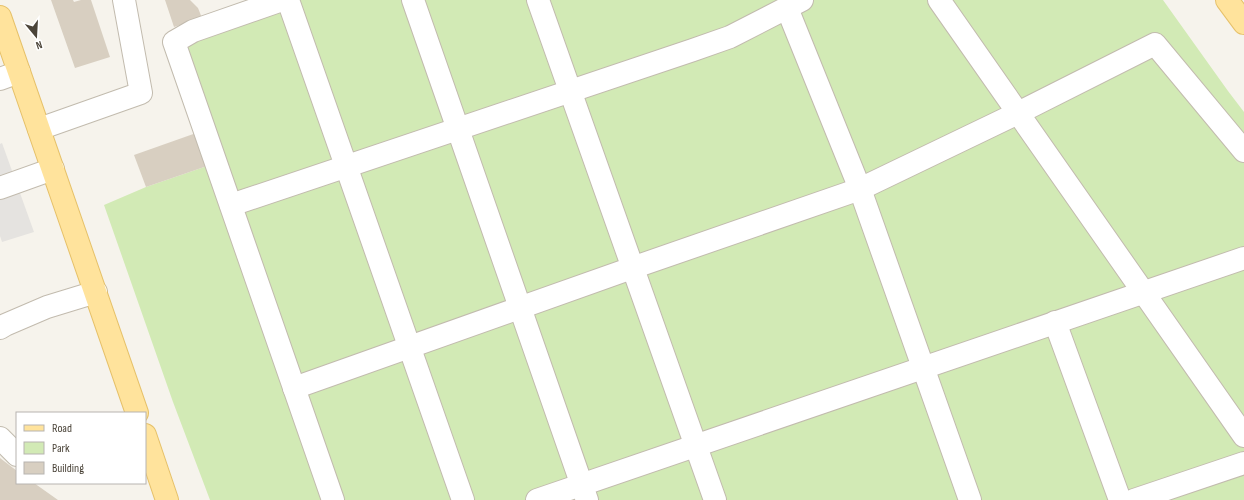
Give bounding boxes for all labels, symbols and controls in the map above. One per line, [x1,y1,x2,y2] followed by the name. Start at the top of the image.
[16,16,56,56] north arrow
[34,38,44,52] text: N
[16,412,146,484] legend
[52,421,72,436] text: Road
[52,441,70,456] text: Park
[52,461,84,476] text: Building

